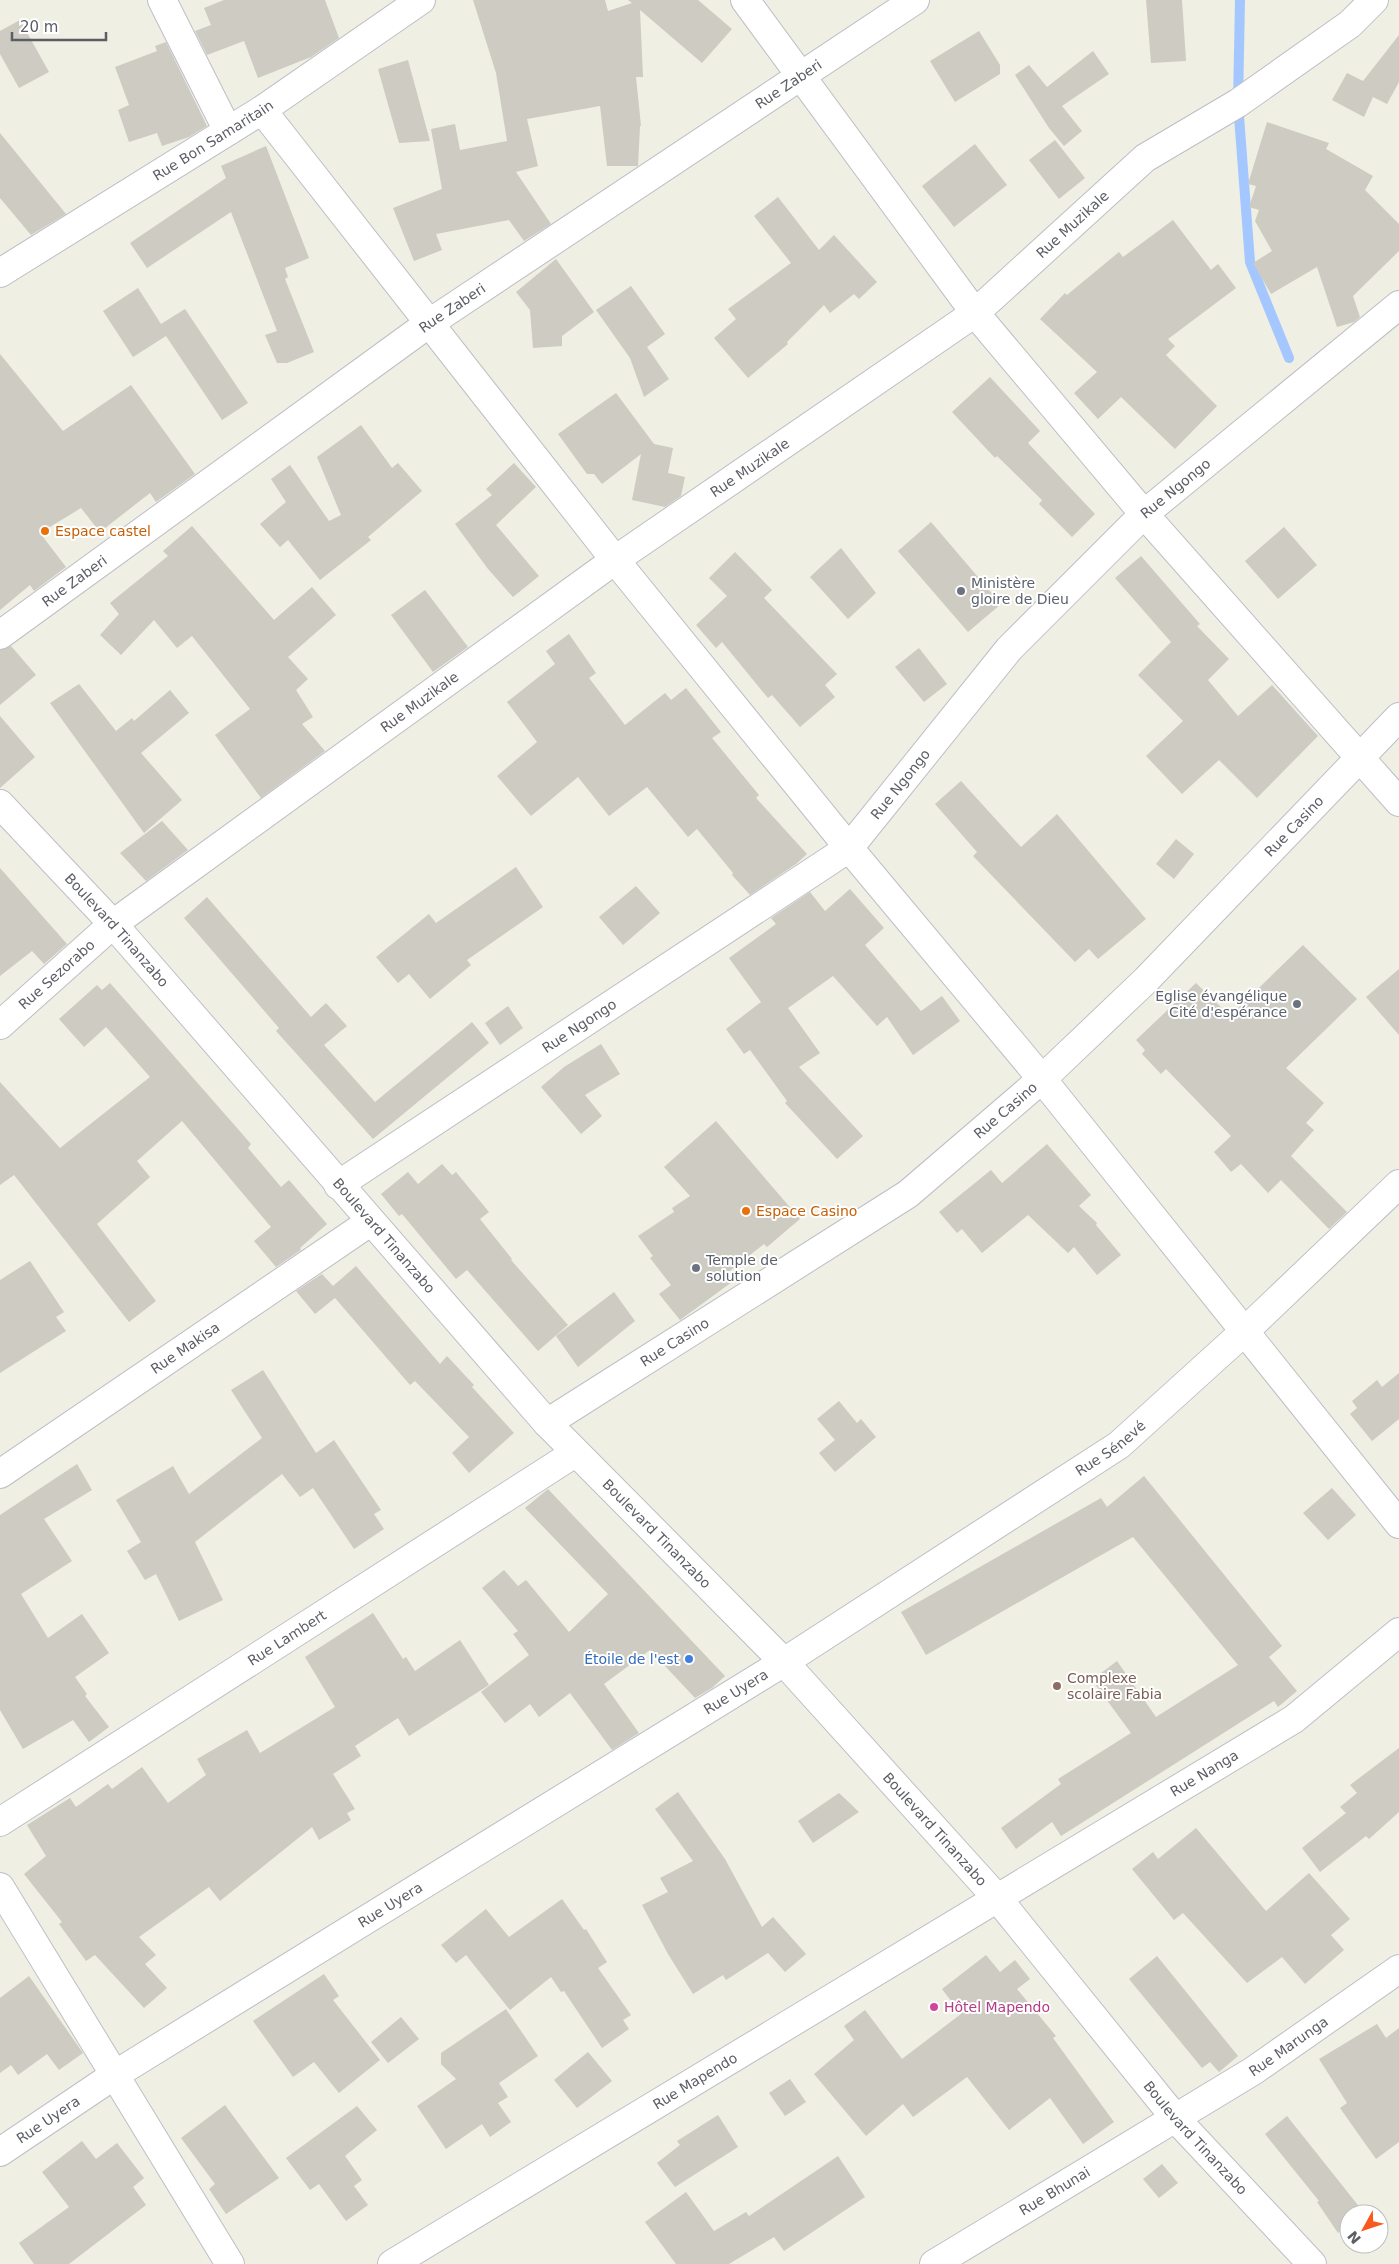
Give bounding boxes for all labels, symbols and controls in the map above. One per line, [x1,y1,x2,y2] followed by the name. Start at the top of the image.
[12,10,106,42] scale bar
[20,18,58,36] text: 20 m
[752,56,825,112] street label: Rue Zaberi
[150,97,276,184] street label: Rue Bon Samaritain
[1033,187,1112,261] street label: Rue Muzikale
[416,280,488,336] street label: Rue Zaberi
[707,435,792,500] street label: Rue Muzikale
[1137,455,1213,521] street label: Rue Ngongo
[55,523,151,539] place label: Espace castel
[39,525,51,537] marker: Espace castel
[39,552,110,610] street label: Rue Zaberi
[971,575,1069,607] place label: Ministère gloire de Dieu
[955,585,967,597] marker: Ministère gloire de Dieu
[377,668,461,735] street label: Rue Muzikale
[867,746,933,822] street label: Rue Ngongo
[1261,793,1327,860] street label: Rue Casino
[62,870,172,990] street label: Boulevard Tinanzabo
[15,936,98,1012] street label: Rue Sezorabo
[1155,988,1287,1020] place label: Eglise évangélique Cité d'espérance
[539,996,619,1056] street label: Rue Ngongo
[1291,998,1303,1010] marker: Eglise évangélique Cité d'espérance
[971,1079,1040,1142] street label: Rue Casino
[330,1175,438,1297] street label: Boulevard Tinanzabo
[756,1203,857,1219] place label: Espace Casino
[740,1205,752,1217] marker: Espace Casino
[705,1252,778,1284] place label: Temple de solution
[690,1262,702,1274] marker: Temple de solution
[637,1314,712,1370] street label: Rue Casino
[148,1319,223,1377] street label: Rue Makisa
[1072,1417,1149,1479] street label: Rue Sénevé
[599,1476,714,1592] street label: Boulevard Tinanzabo
[245,1607,330,1669] street label: Rue Lambert
[584,1651,680,1667] place label: Étoile de l'est
[683,1653,695,1665] marker: Étoile de l'est
[701,1666,771,1718] street label: Rue Uyera
[1067,1670,1162,1702] place label: Complexe scolaire Fabia
[1051,1680,1063,1692] marker: Complexe scolaire Fabia
[1167,1747,1241,1800] street label: Rue Nanga
[880,1769,990,1889] street label: Boulevard Tinanzabo
[355,1879,425,1931] street label: Rue Uyera
[944,1999,1050,2015] place label: Hôtel Mapendo
[928,2001,940,2013] marker: Hôtel Mapendo
[1246,2013,1331,2079] street label: Rue Marunga
[650,2049,740,2113] street label: Rue Mapendo
[1140,2078,1251,2198] street label: Boulevard Tinanzabo
[14,2093,83,2147] street label: Rue Uyera
[1016,2164,1093,2219] street label: Rue Bhunai
[1339,2204,1389,2254] north arrow
[1344,2228,1364,2247] text: N

